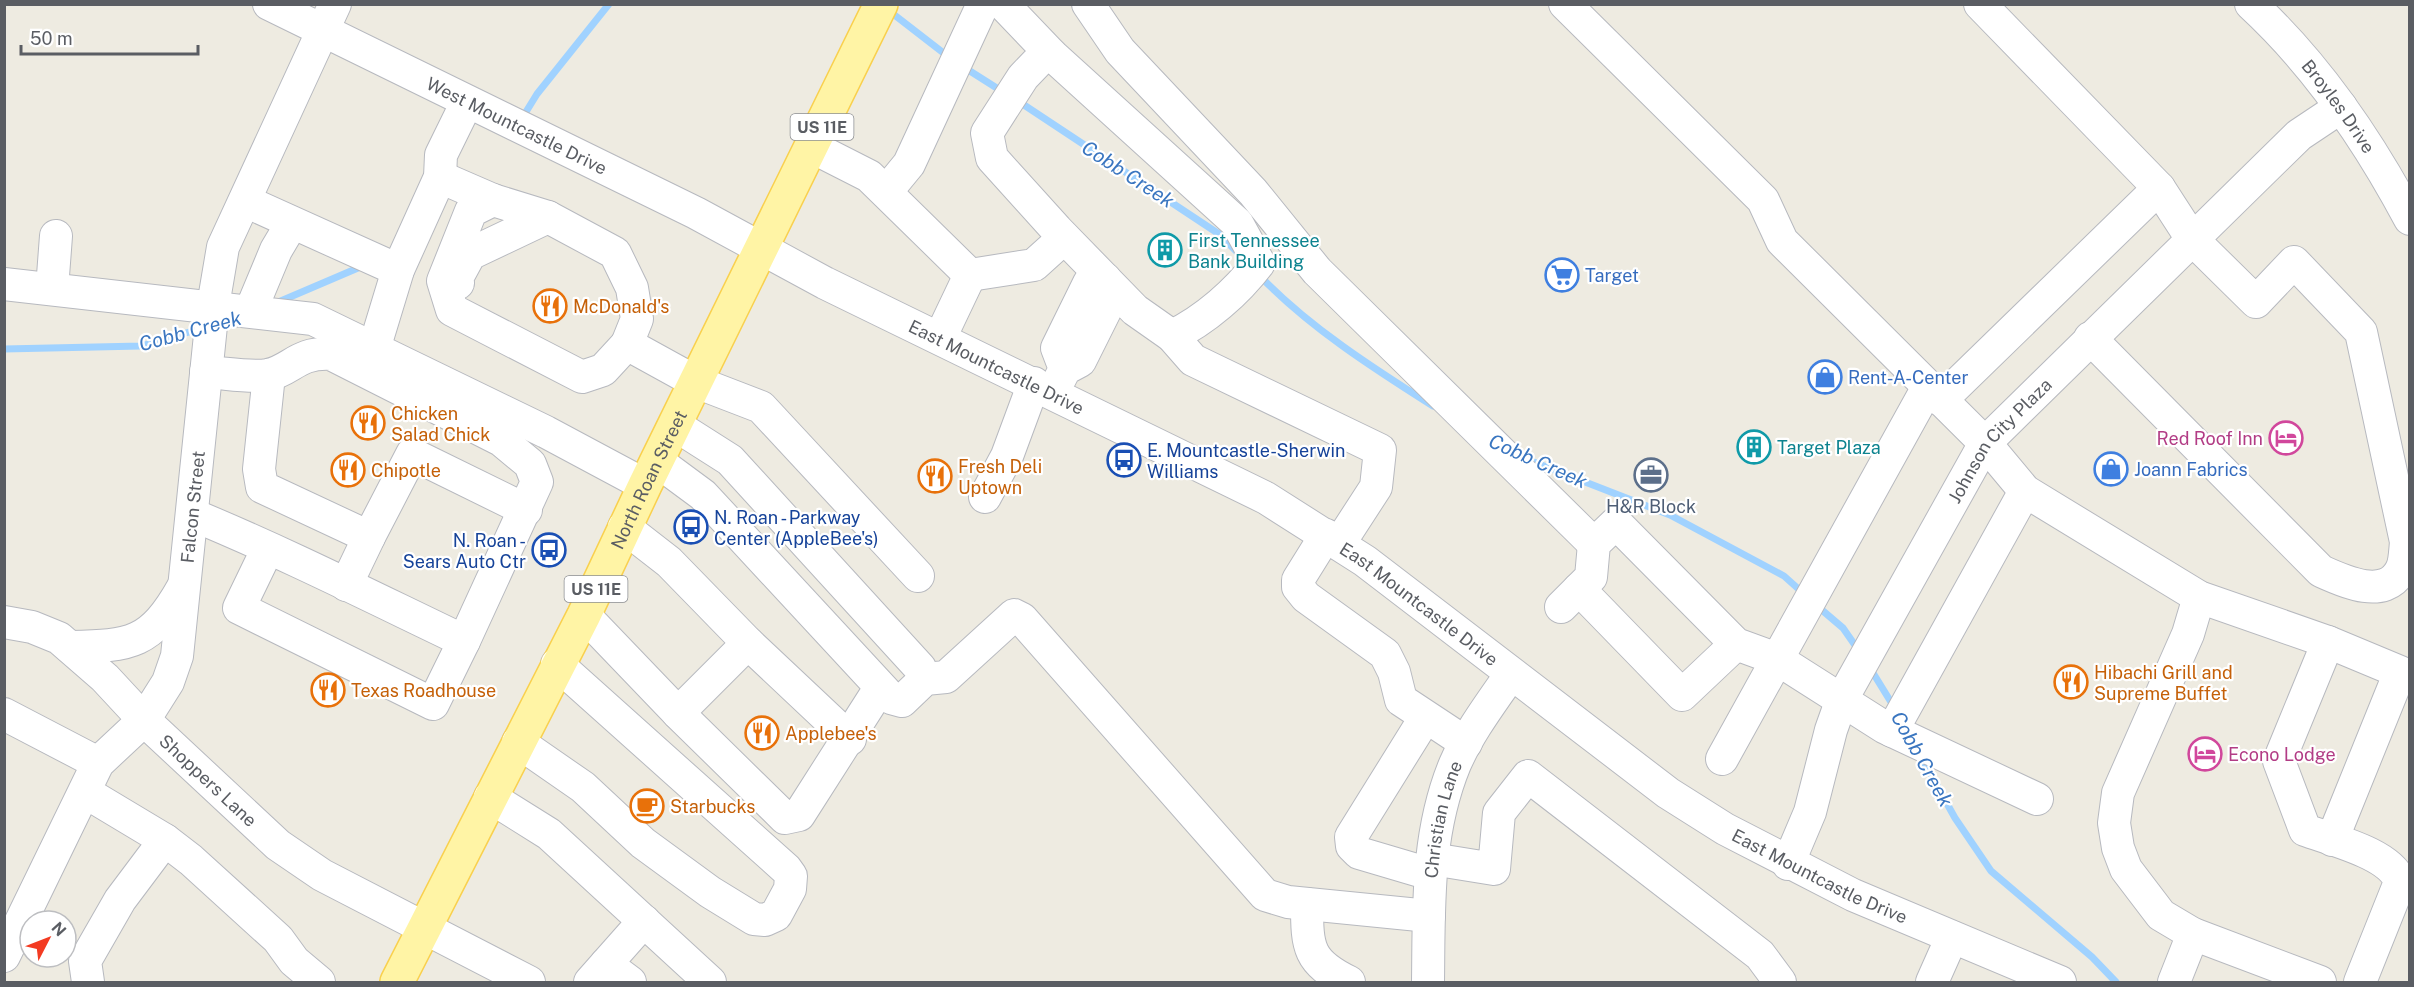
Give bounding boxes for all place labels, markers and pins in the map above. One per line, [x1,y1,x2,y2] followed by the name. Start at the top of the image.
[1188,230,1320,272] place label: First Tennessee Bank Building
[1147,232,1183,268] building icon: First Tennessee Bank Building
[1544,257,1580,293] supermarket icon: Target
[1585,265,1639,286] place label: Target
[532,288,568,324] restaurant icon: McDonald's
[573,296,669,317] place label: McDonald's
[1807,359,1843,395] shop icon: Rent-A-Center
[1848,367,1969,388] place label: Rent-A-Center
[391,403,490,445] place label: Chicken Salad Chick
[350,405,386,441] restaurant icon: Chicken Salad Chick
[2268,420,2304,456] hotel icon: Red Roof Inn
[2157,428,2263,449] place label: Red Roof Inn
[1736,429,1772,465] building icon: Target Plaza
[1777,437,1881,458] place label: Target Plaza
[1147,440,1345,482] place label: E. Mountcastle-Sherwin Williams
[1106,442,1142,478] bus stop icon: E. Mountcastle-Sherwin Williams
[2093,451,2129,487] shop icon: Joann Fabrics
[330,452,366,488] restaurant icon: Chipotle
[958,456,1042,498] place label: Fresh Deli Uptown
[1633,457,1669,493] office icon: H&R Block
[917,458,953,494] restaurant icon: Fresh Deli Uptown
[2134,459,2248,480] place label: Joann Fabrics
[371,460,441,481] place label: Chipotle
[1606,496,1696,517] place label: H&R Block
[714,507,879,549] place label: N. Roan - Parkway Center (AppleBee's)
[673,509,709,545] bus stop icon: N. Roan - Parkway Center (AppleBee's)
[403,530,526,572] place label: N. Roan - Sears Auto Ctr
[531,532,567,568] bus stop icon: N. Roan - Sears Auto Ctr
[2094,662,2233,704] place label: Hibachi Grill and Supreme Buffet
[2053,664,2089,700] restaurant icon: Hibachi Grill and Supreme Buffet
[310,672,346,708] restaurant icon: Texas Roadhouse
[351,680,496,701] place label: Texas Roadhouse
[744,715,780,751] restaurant icon: Applebee's
[785,723,877,744] place label: Applebee's
[2187,736,2223,772] hotel icon: Econo Lodge
[2228,744,2336,765] place label: Econo Lodge
[629,788,665,824] cafe icon: Starbucks
[670,796,755,817] place label: Starbucks

